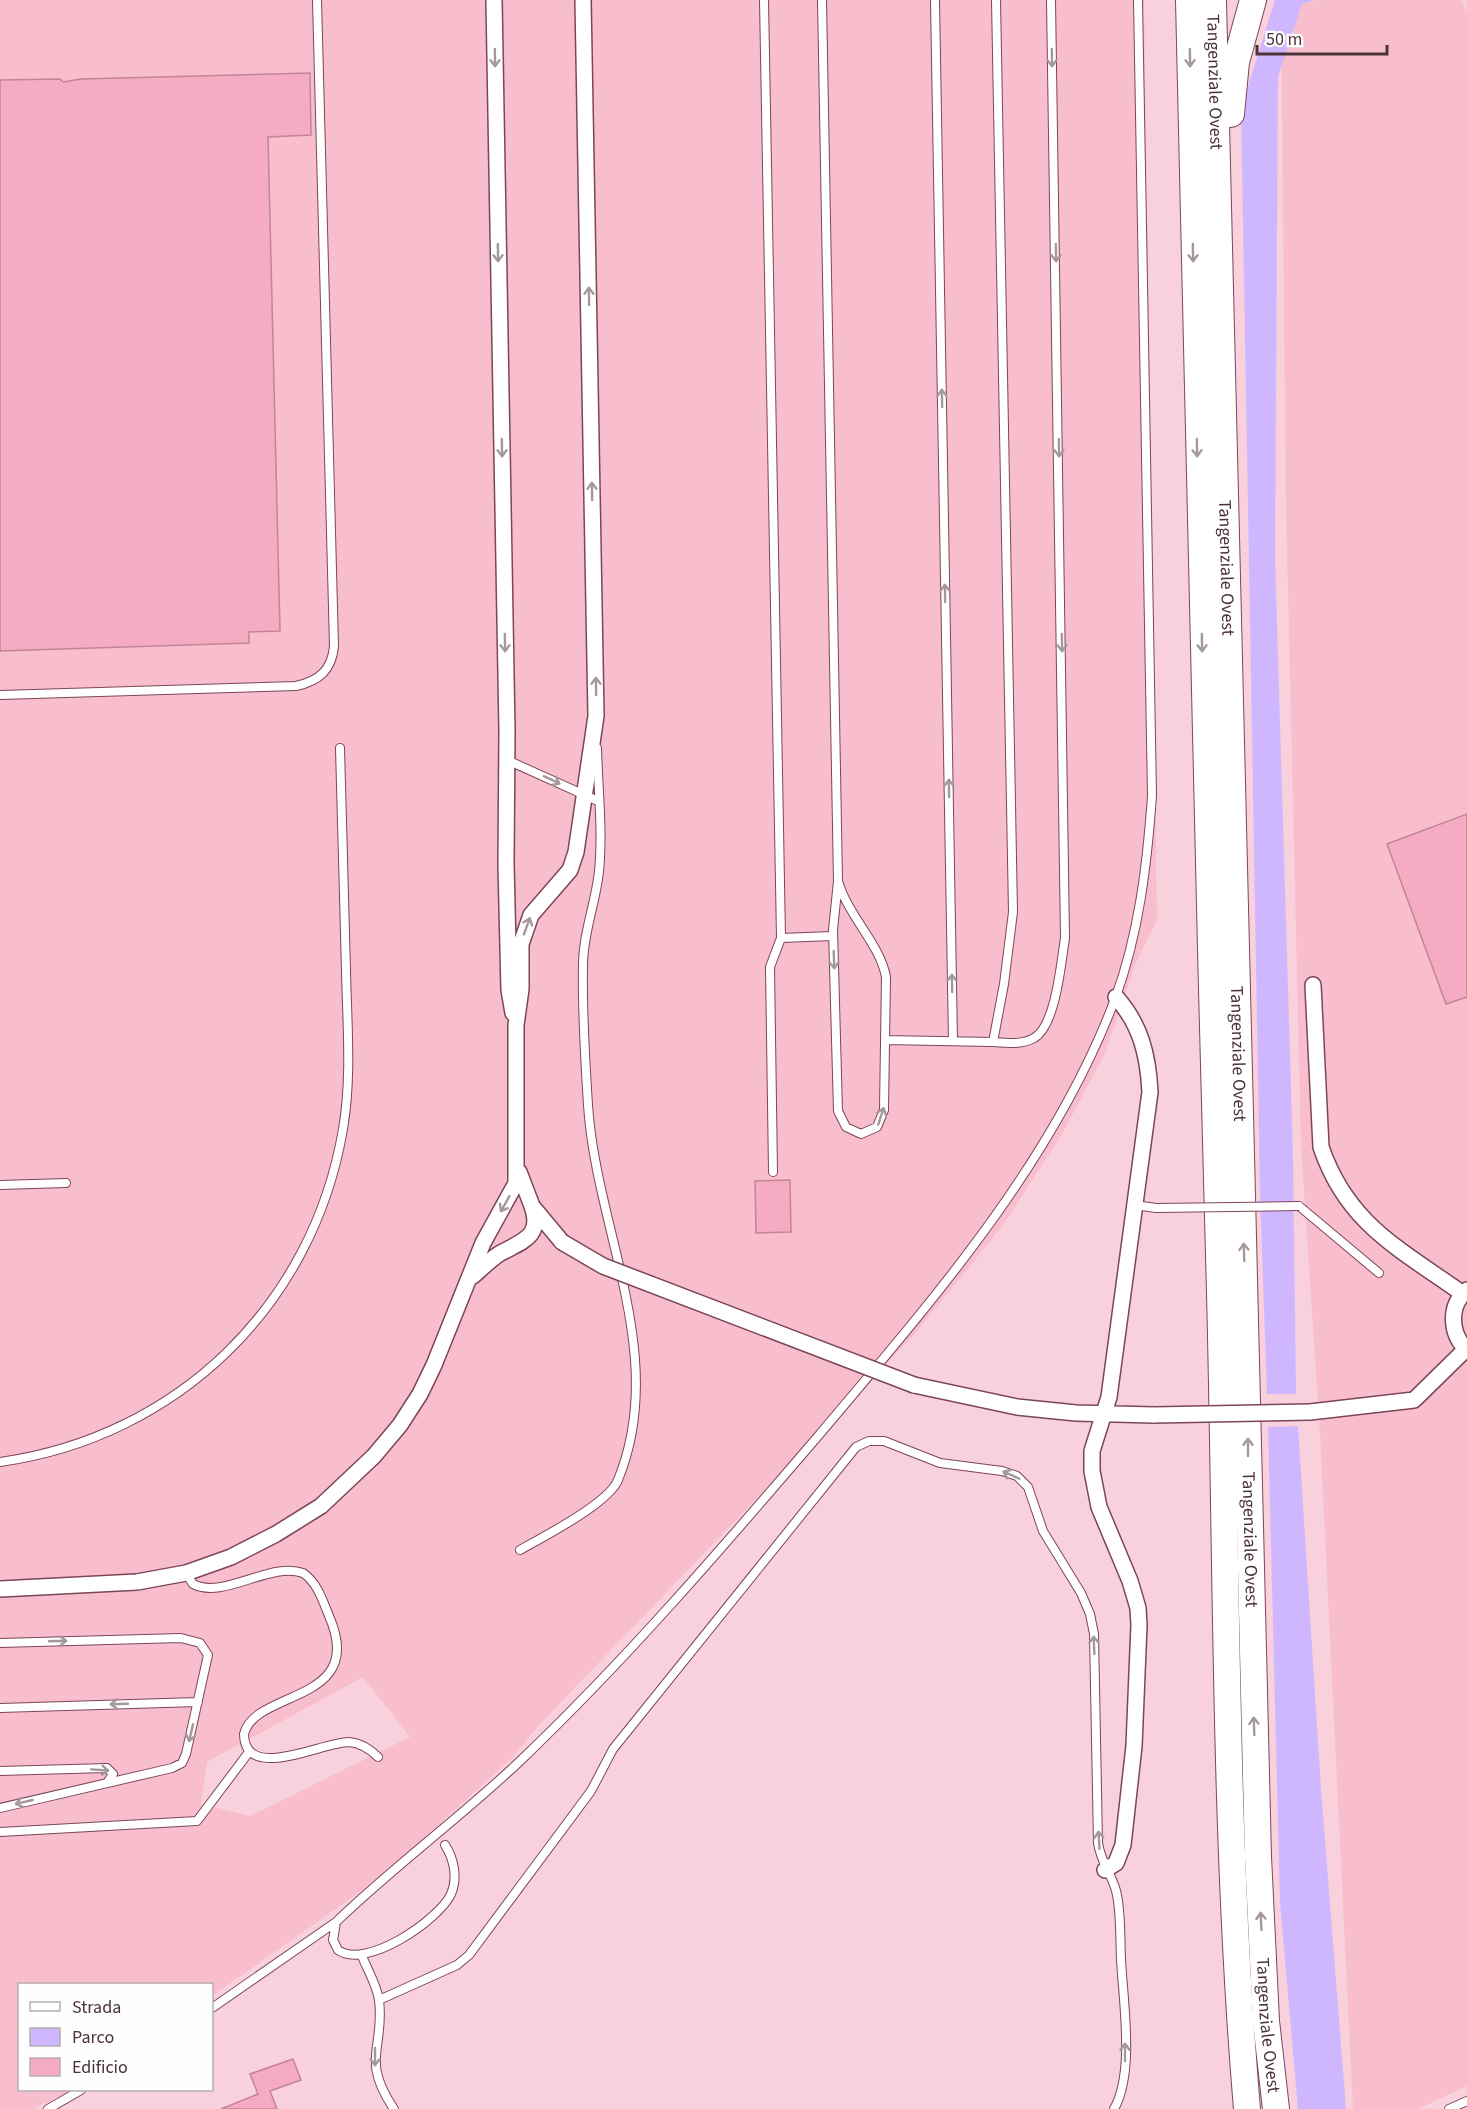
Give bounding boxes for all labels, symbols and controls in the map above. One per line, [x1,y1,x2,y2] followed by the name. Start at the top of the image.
[1200,14,1229,150] street label: Tangenziale Ovest
[1257,18,1388,56] scale bar
[1266,27,1302,52] text: 50 m
[489,48,501,68] one-way arrow
[1047,48,1058,68] one-way arrow
[1184,48,1196,68] one-way arrow
[492,243,504,263] one-way arrow
[1050,243,1062,263] one-way arrow
[1187,243,1199,263] one-way arrow
[583,287,595,307] one-way arrow
[936,388,948,408] one-way arrow
[496,438,507,458] one-way arrow
[1053,438,1065,458] one-way arrow
[1191,438,1203,458] one-way arrow
[586,482,598,502] one-way arrow
[1212,500,1240,636] street label: Tangenziale Ovest
[939,583,951,603] one-way arrow
[499,633,511,653] one-way arrow
[1057,633,1068,653] one-way arrow
[1196,633,1208,653] one-way arrow
[590,677,602,697] one-way arrow
[543,775,561,787] one-way arrow
[943,778,954,798] one-way arrow
[522,917,533,936] one-way arrow
[828,950,839,970] one-way arrow
[946,973,958,993] one-way arrow
[1224,986,1252,1122] street label: Tangenziale Ovest
[876,1106,887,1125] one-way arrow
[499,1195,511,1212] one-way arrow
[1239,1243,1250,1263] one-way arrow
[1242,1438,1254,1458] one-way arrow
[1003,1469,1021,1480] one-way arrow
[1236,1471,1264,1608] street label: Tangenziale Ovest
[48,1635,68,1647] one-way arrow
[1089,1636,1100,1656] one-way arrow
[109,1698,129,1710] one-way arrow
[1249,1717,1260,1737] one-way arrow
[185,1723,197,1742] one-way arrow
[90,1764,109,1775] one-way arrow
[15,1797,34,1808] one-way arrow
[1093,1831,1104,1851] one-way arrow
[1256,1912,1267,1931] one-way arrow
[1250,1957,1286,2094] street label: Tangenziale Ovest
[18,1983,213,2091] legend
[72,1995,121,2020] text: Strada
[72,2025,114,2050] text: Parco
[1119,2043,1131,2063] one-way arrow
[369,2046,381,2066] one-way arrow
[72,2055,128,2080] text: Edificio

